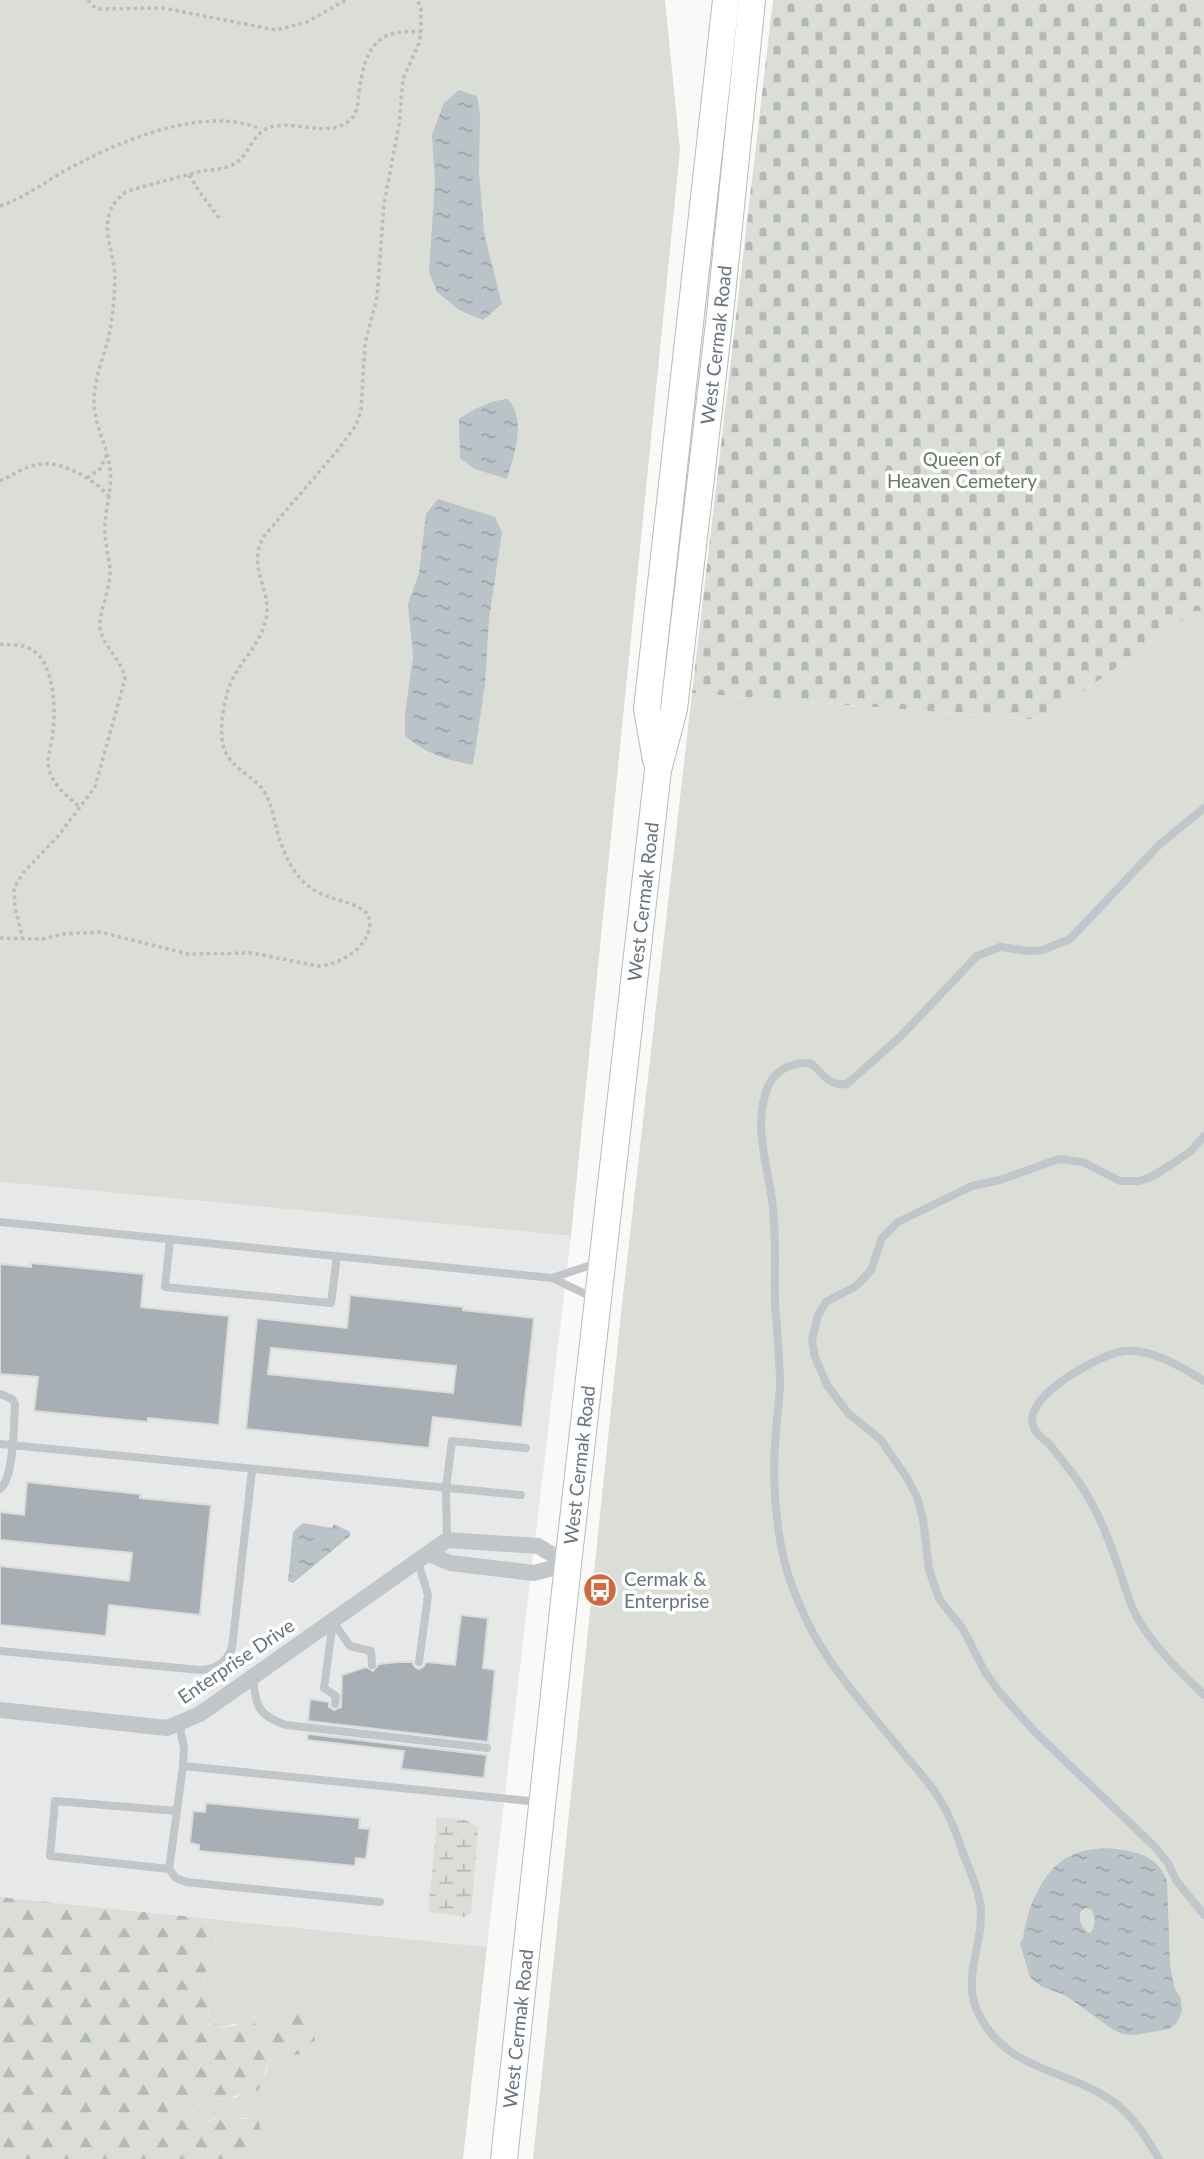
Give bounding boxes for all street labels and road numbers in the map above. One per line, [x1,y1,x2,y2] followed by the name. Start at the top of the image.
[695,264,736,426] street label: West Cermak Road
[622,821,663,982] street label: West Cermak Road
[558,1384,599,1546] street label: West Cermak Road
[173,1613,298,1708] street label: Enterprise Drive
[498,1948,537,2109] street label: West Cermak Road

